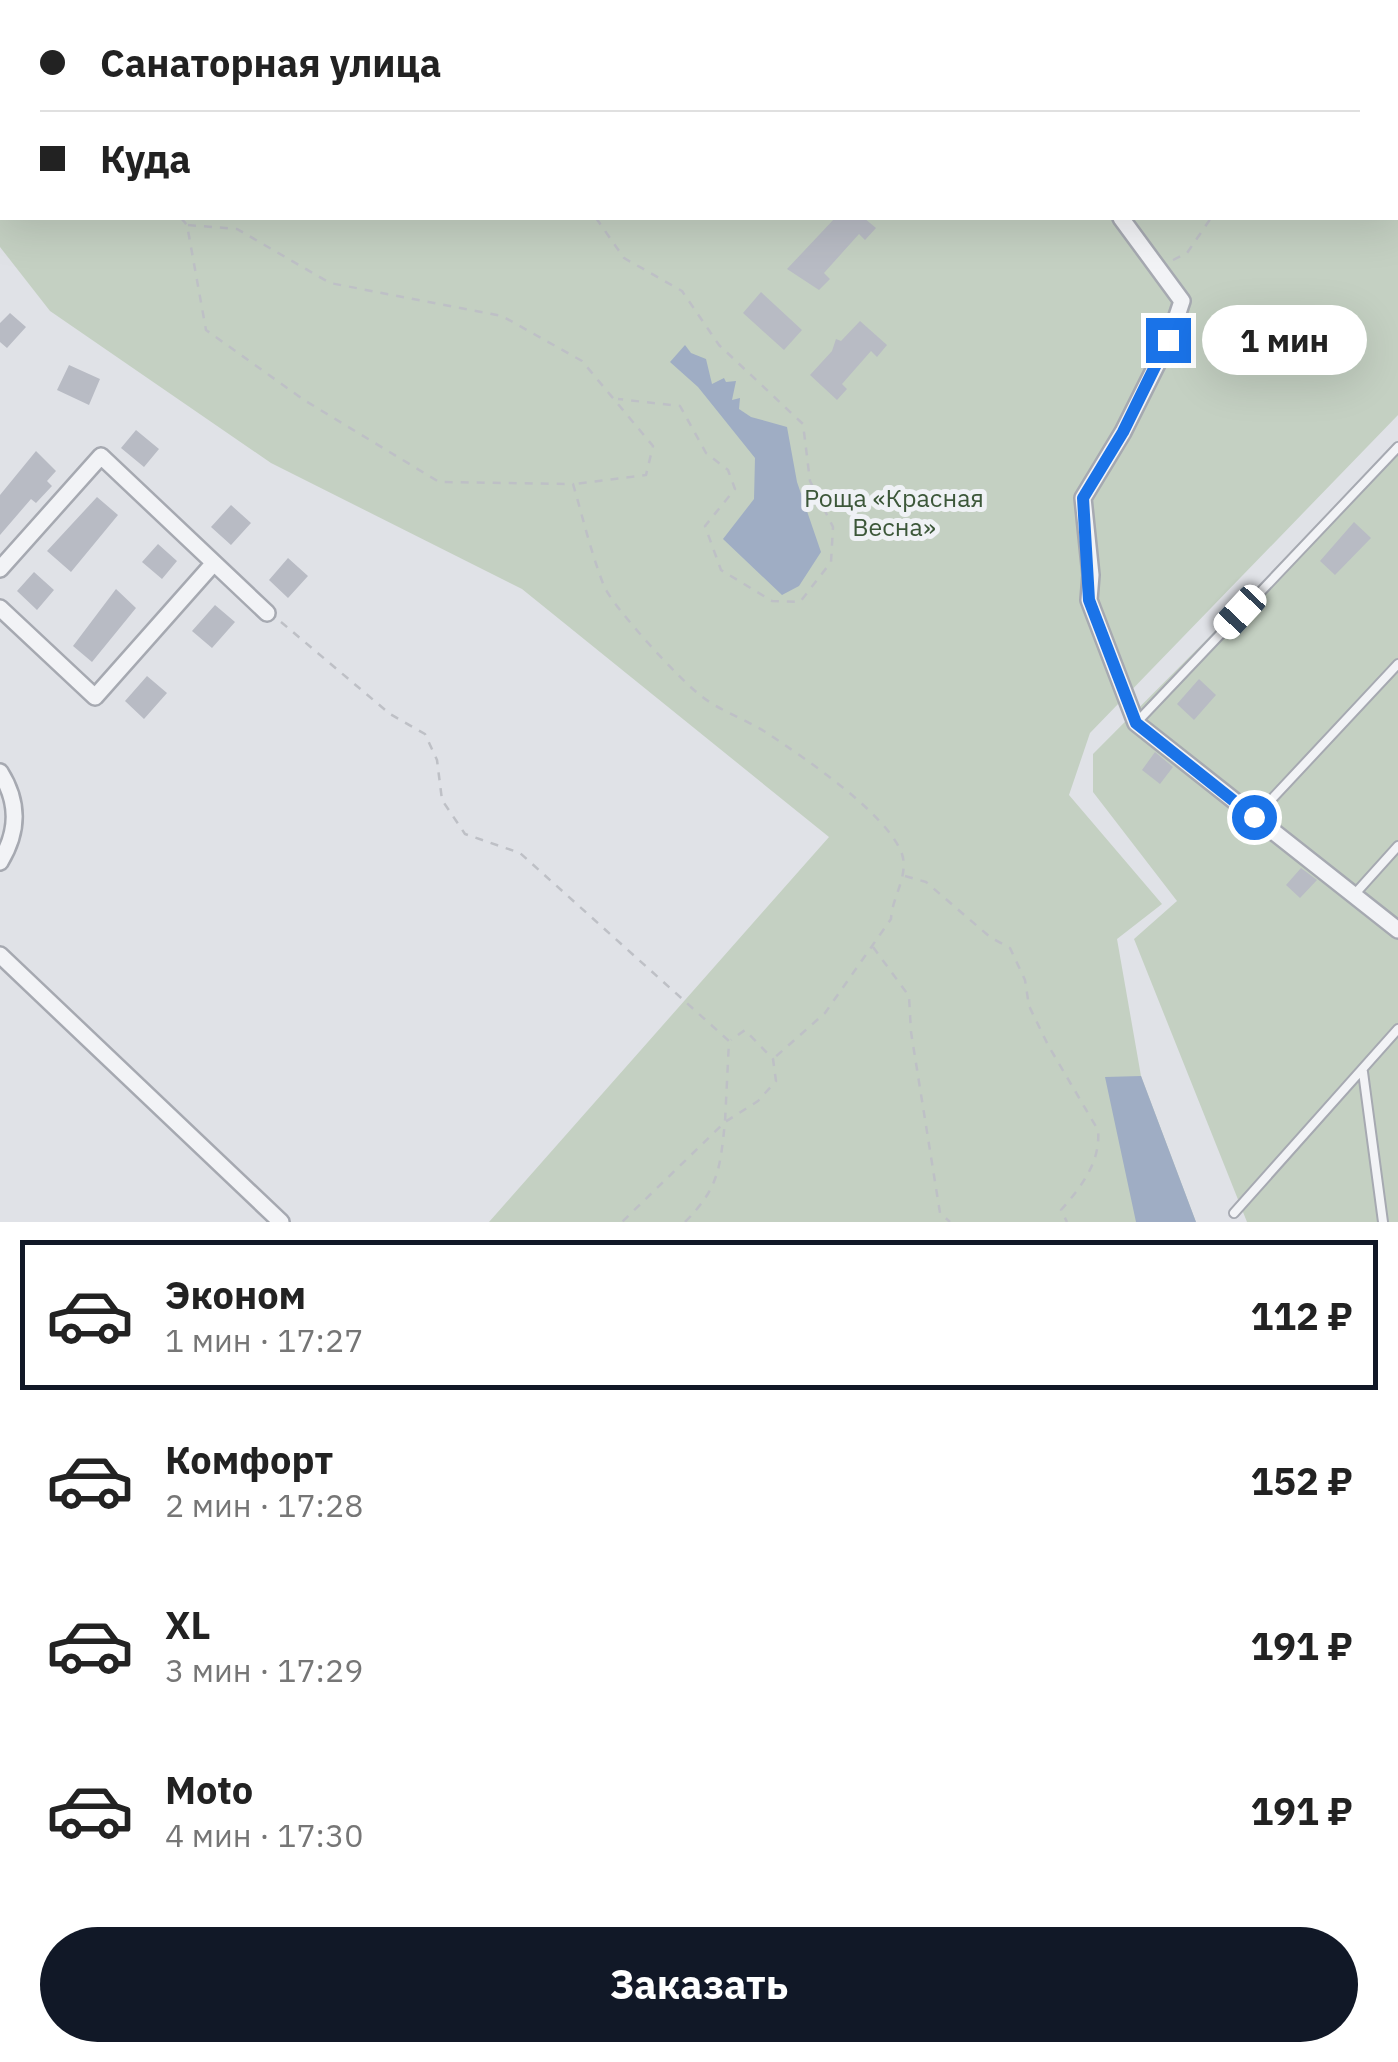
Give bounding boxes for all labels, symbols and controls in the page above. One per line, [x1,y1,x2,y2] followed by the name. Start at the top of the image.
[100,38,441,87] text: Санаторная улица
[100,134,191,183] text: Куда
[1203,305,1368,375] callout: 1 мин
[1146,318,1191,363] route end
[1240,319,1329,361] text: 1 мин
[804,481,984,543] park label: Роща «Красная Весна»
[1209,580,1271,644] car
[1232,795,1277,840] route start
[45,1270,135,1360] icon: car
[165,1270,306,1319] text: Эконом
[1251,1291,1353,1340] text: 112 ₽
[165,1319,363,1361] text: 1 мин · 17:27
[45,1435,135,1525] icon: car
[165,1435,333,1484] text: Комфорт
[1251,1456,1353,1505] text: 152 ₽
[165,1484,363,1526] text: 2 мин · 17:28
[45,1600,135,1690] icon: car
[165,1600,211,1649] text: XL
[1251,1621,1353,1670] text: 191 ₽
[165,1649,363,1691] text: 3 мин · 17:29
[45,1765,135,1855] icon: car
[165,1765,253,1814] text: Moto
[1251,1786,1353,1835] text: 191 ₽
[165,1814,363,1856] text: 4 мин · 17:30
[40,1927,1358,2042] button: Заказать

